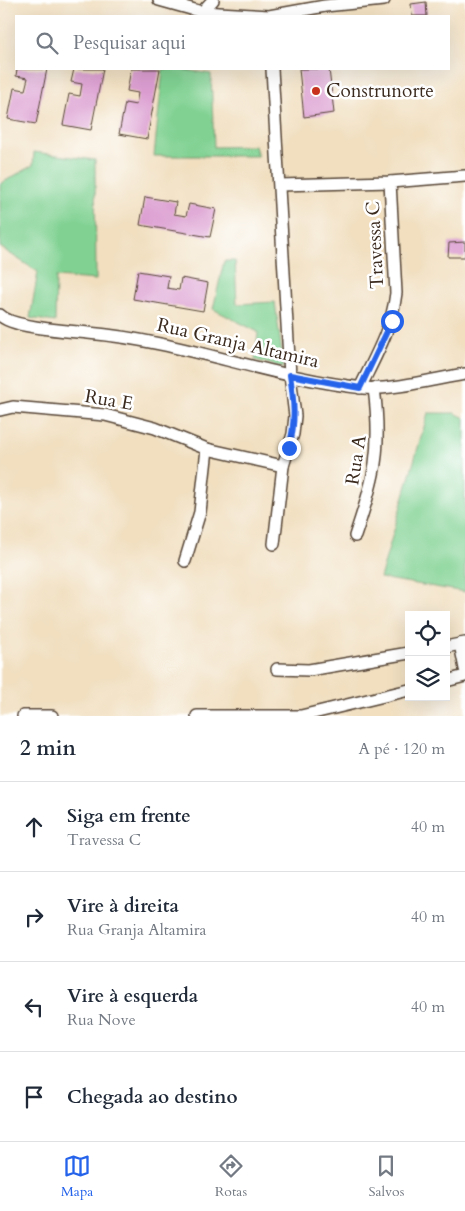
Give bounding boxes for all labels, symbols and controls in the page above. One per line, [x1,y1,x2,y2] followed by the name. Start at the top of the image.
[15,15,450,70] search box
[33,29,61,57] icon: search
[73,30,186,56] text: Pesquisar aqui
[326,78,434,104] place label: Construnorte
[310,85,322,97] marker: Construnorte
[360,200,390,290] street label: Travessa C
[381,310,404,333] route start
[154,312,322,374] street label: Rua Granja Altamira
[83,383,135,417] street label: Rua E
[339,433,373,487] street label: Rua A
[278,437,301,460] route end
[405,611,450,701] map controls
[405,611,450,656] button: locate
[405,656,450,701] button: layers
[20,734,76,763] text: 2 min
[358,738,445,760] text: A pé · 120 m
[67,803,191,829] text: Siga em frente
[20,813,48,841] icon: ahead
[411,816,445,838] text: 40 m
[67,829,141,851] text: Travessa C
[67,893,179,919] text: Vire à direita
[20,903,48,931] icon: right
[411,906,445,928] text: 40 m
[67,919,207,941] text: Rua Granja Altamira
[67,983,198,1009] text: Vire à esquerda
[20,993,48,1021] icon: left
[411,996,445,1018] text: 40 m
[67,1009,136,1031] text: Rua Nove
[20,1083,48,1111] icon: arrive
[67,1084,238,1110] text: Chegada ao destino
[61,1152,93,1201] tab: Mapa
[215,1152,247,1201] tab: Rotas
[368,1152,404,1201] tab: Salvos

